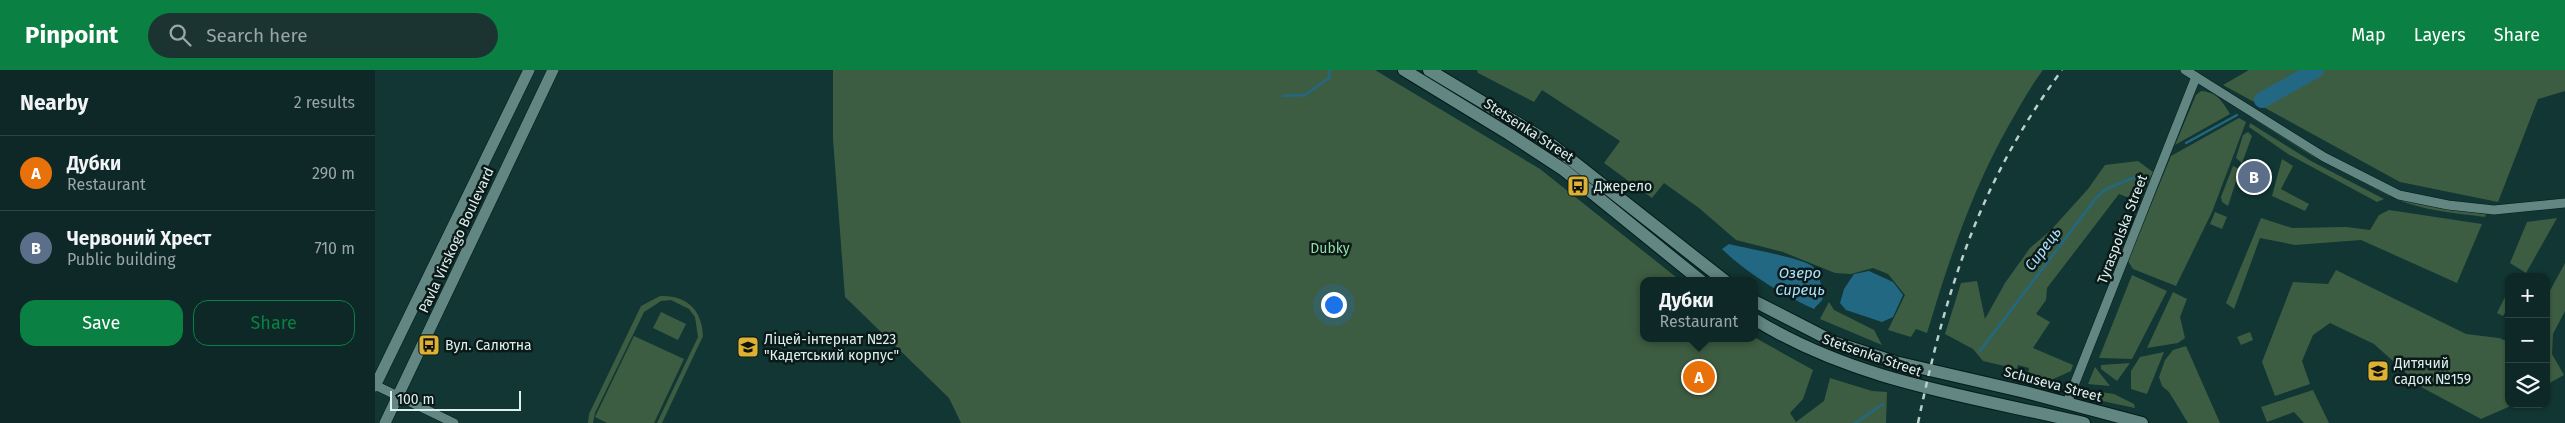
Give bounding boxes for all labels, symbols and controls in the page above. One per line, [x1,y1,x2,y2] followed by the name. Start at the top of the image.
[148,13,498,58] search box
[25,21,118,49] text: Pinpoint
[166,21,194,49] icon: search
[206,24,308,47] text: Search here
[2351,24,2386,46] text: Map
[2414,24,2466,46] text: Layers
[2494,24,2540,46] text: Share
[20,90,88,116] text: Nearby
[294,93,355,112] text: 2 results
[1481,95,1578,166] street label: Stetsenka Street
[67,152,121,175] text: Дубки
[2238,158,2270,196] pin: B
[31,164,41,183] text: A
[312,164,355,183] text: 290 m
[415,165,498,316] street label: Pavla Virskogo Boulevard
[2094,171,2152,286] street label: Tyraspolska Street
[1566,174,1590,198] bus stop icon: Джерело
[67,175,146,194] text: Restaurant
[1593,178,1652,195] place label: Джерело
[2021,224,2065,274] water label: Сирець
[67,227,211,250] text: Червоний Хрест
[31,239,41,258] text: B
[314,239,355,258] text: 710 m
[1310,240,1350,257] park label: Dubky
[67,250,175,269] text: Public building
[1775,264,1825,299] water label: Озеро Сирець
[2505,273,2550,408] map controls
[2505,273,2550,318] button: +
[1640,277,1758,342] popup
[1660,289,1714,312] text: Дубки
[1321,292,1347,318] your location
[20,300,183,346] button: Save
[193,300,355,346] button: Share
[1660,312,1738,331] text: Restaurant
[2505,318,2550,363] button: −
[764,331,899,364] place label: Ліцей-інтернат №23 "Кадетський корпус"
[1820,331,1925,381] street label: Stetsenka Street
[417,333,441,357] bus stop icon: Вул. Салютна
[736,335,760,359] school or university icon: Ліцей-інтернат №23 "Кадетський корпус"
[445,337,532,354] place label: Вул. Салютна
[2393,355,2471,388] place label: Дитячий садок №159
[1683,358,1715,396] pin: A
[2366,359,2390,383] school or university icon: Дитячий садок №159
[2002,363,2105,406] street label: Schuseva Street
[2505,363,2550,408] button: layers
[390,388,521,411] scale bar
[397,391,434,408] text: 100 m

